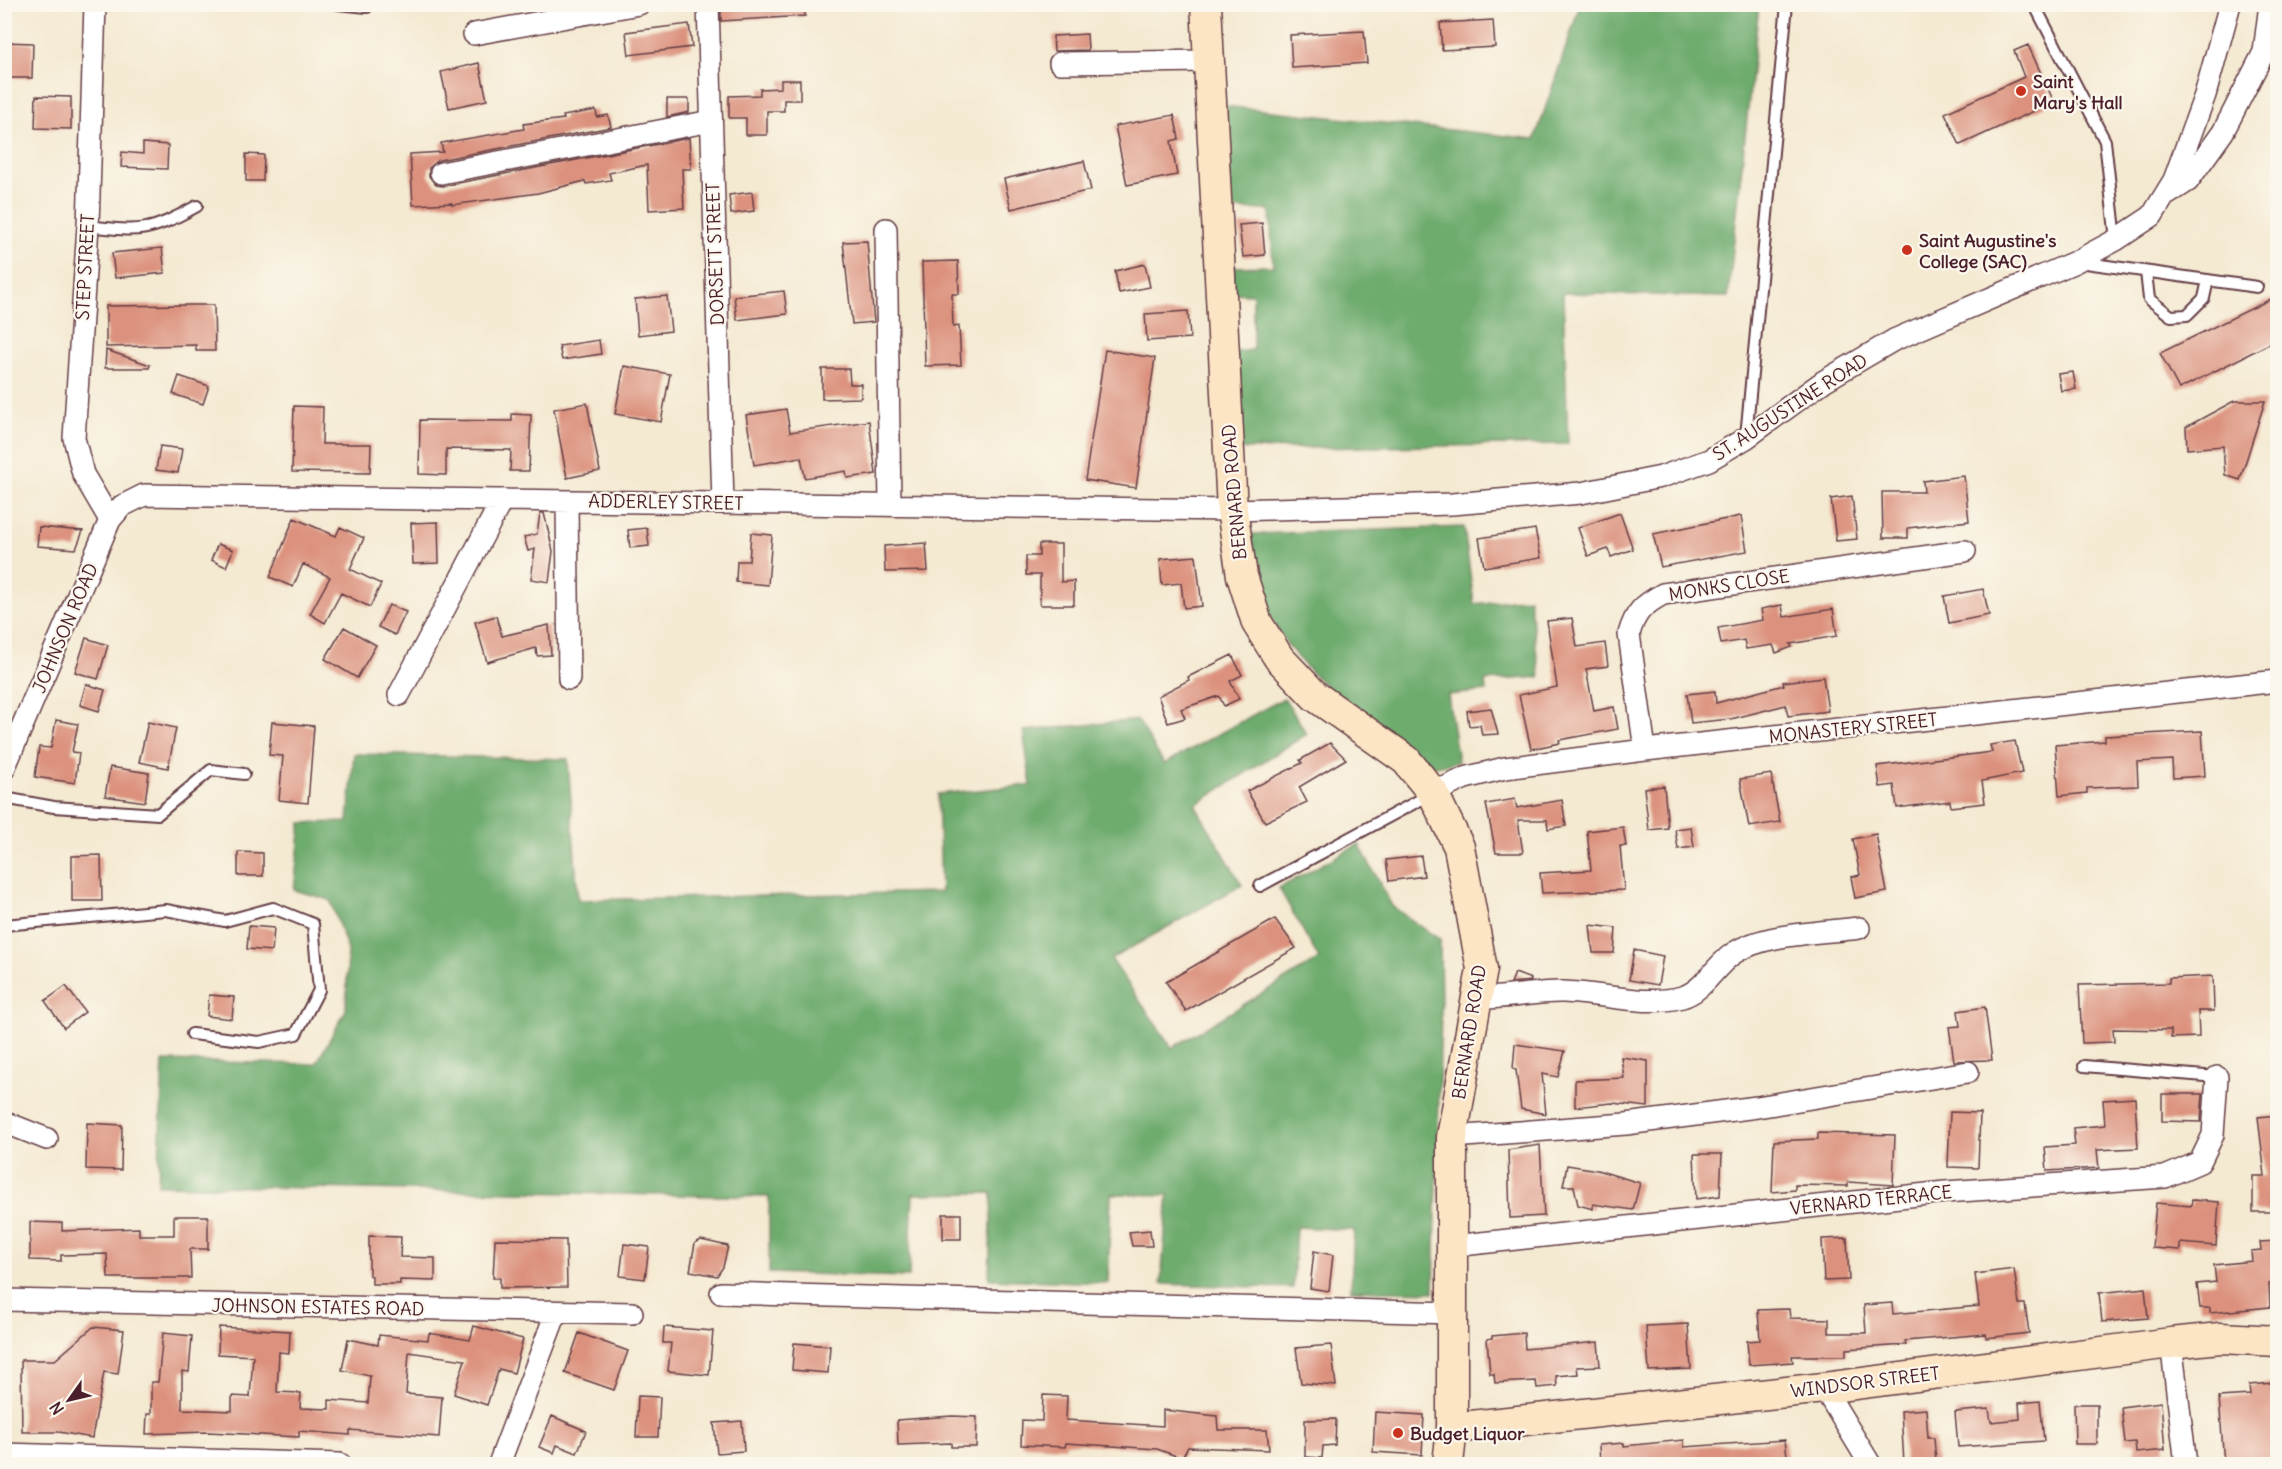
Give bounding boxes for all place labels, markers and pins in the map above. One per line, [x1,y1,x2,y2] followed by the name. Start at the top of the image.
[2033,70,2122,114] place label: Saint Mary's Hall
[2014,84,2028,98] marker: Saint Mary's Hall
[1919,229,2057,273] place label: Saint Augustine's College (SAC)
[1900,243,1914,257] marker: Saint Augustine's College (SAC)
[1410,1422,1525,1445] place label: Budget Liquor
[1391,1426,1405,1440] marker: Budget Liquor

